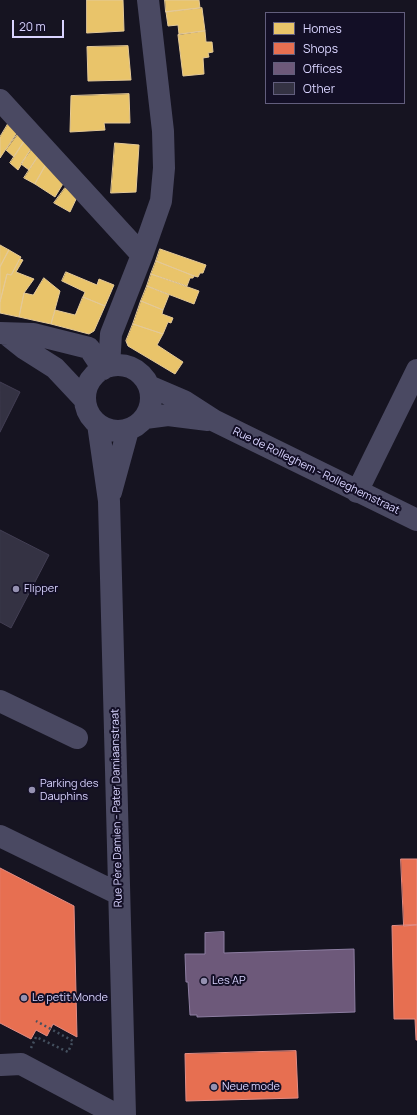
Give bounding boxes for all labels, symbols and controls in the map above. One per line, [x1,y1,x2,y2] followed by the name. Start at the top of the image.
[14,12,66,38] scale bar
[265,12,405,104] legend
[19,18,46,35] text: 20 m
[303,20,342,37] text: Homes
[303,40,338,57] text: Shops
[303,60,342,77] text: Offices
[303,80,335,97] text: Other
[230,425,402,517] street label: Rue de Rolleghem - Rolleghemstraat
[24,582,58,596] place label: Flipper
[11,584,21,594] marker: Flipper
[109,708,125,908] street label: Rue Père Damien - Pater Damiaanstraat
[40,777,98,803] place label: Parking des Dauphins
[27,785,37,795] marker: Parking des Dauphins
[212,974,246,988] place label: Les AP
[199,976,209,986] marker: Les AP
[32,991,108,1005] place label: Le petit Monde
[19,993,29,1003] marker: Le petit Monde
[222,1080,280,1094] place label: Neue mode
[209,1082,219,1092] marker: Neue mode

